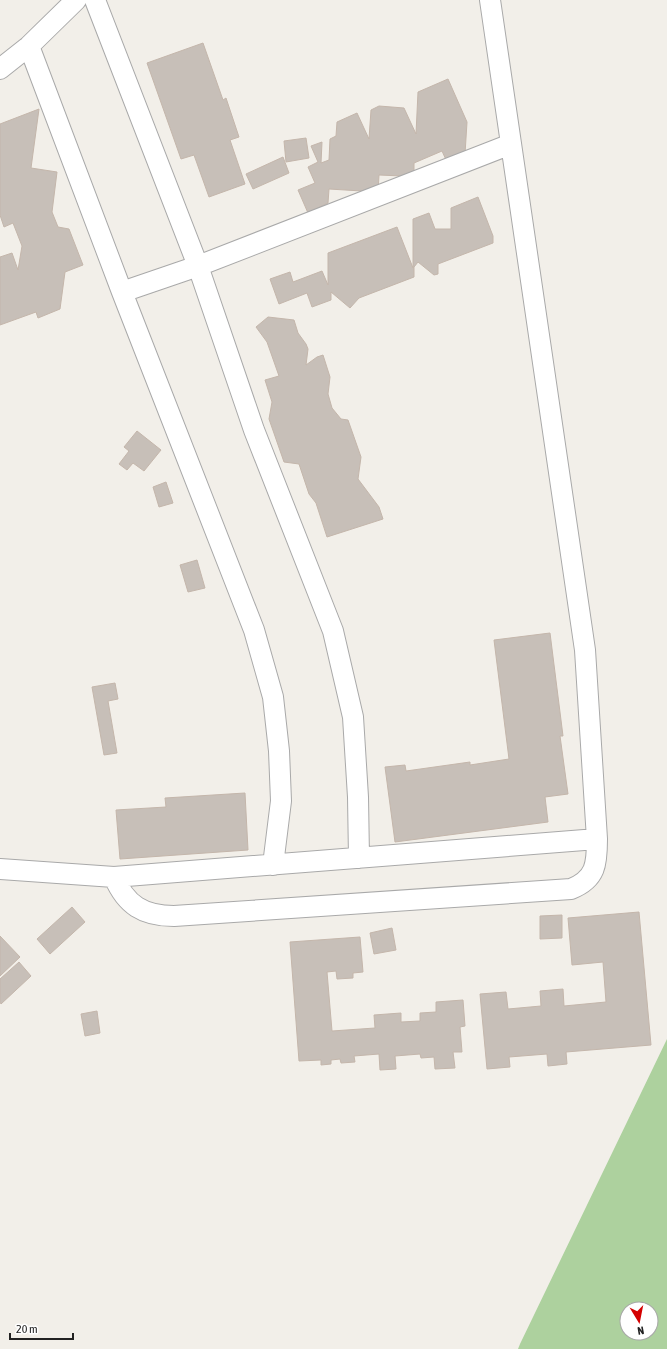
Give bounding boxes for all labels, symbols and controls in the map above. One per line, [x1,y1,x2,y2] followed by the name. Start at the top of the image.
[619,1301,659,1341] north arrow
[10,1315,73,1341] scale bar
[16,1322,38,1336] text: 20 m
[636,1324,645,1337] text: N

